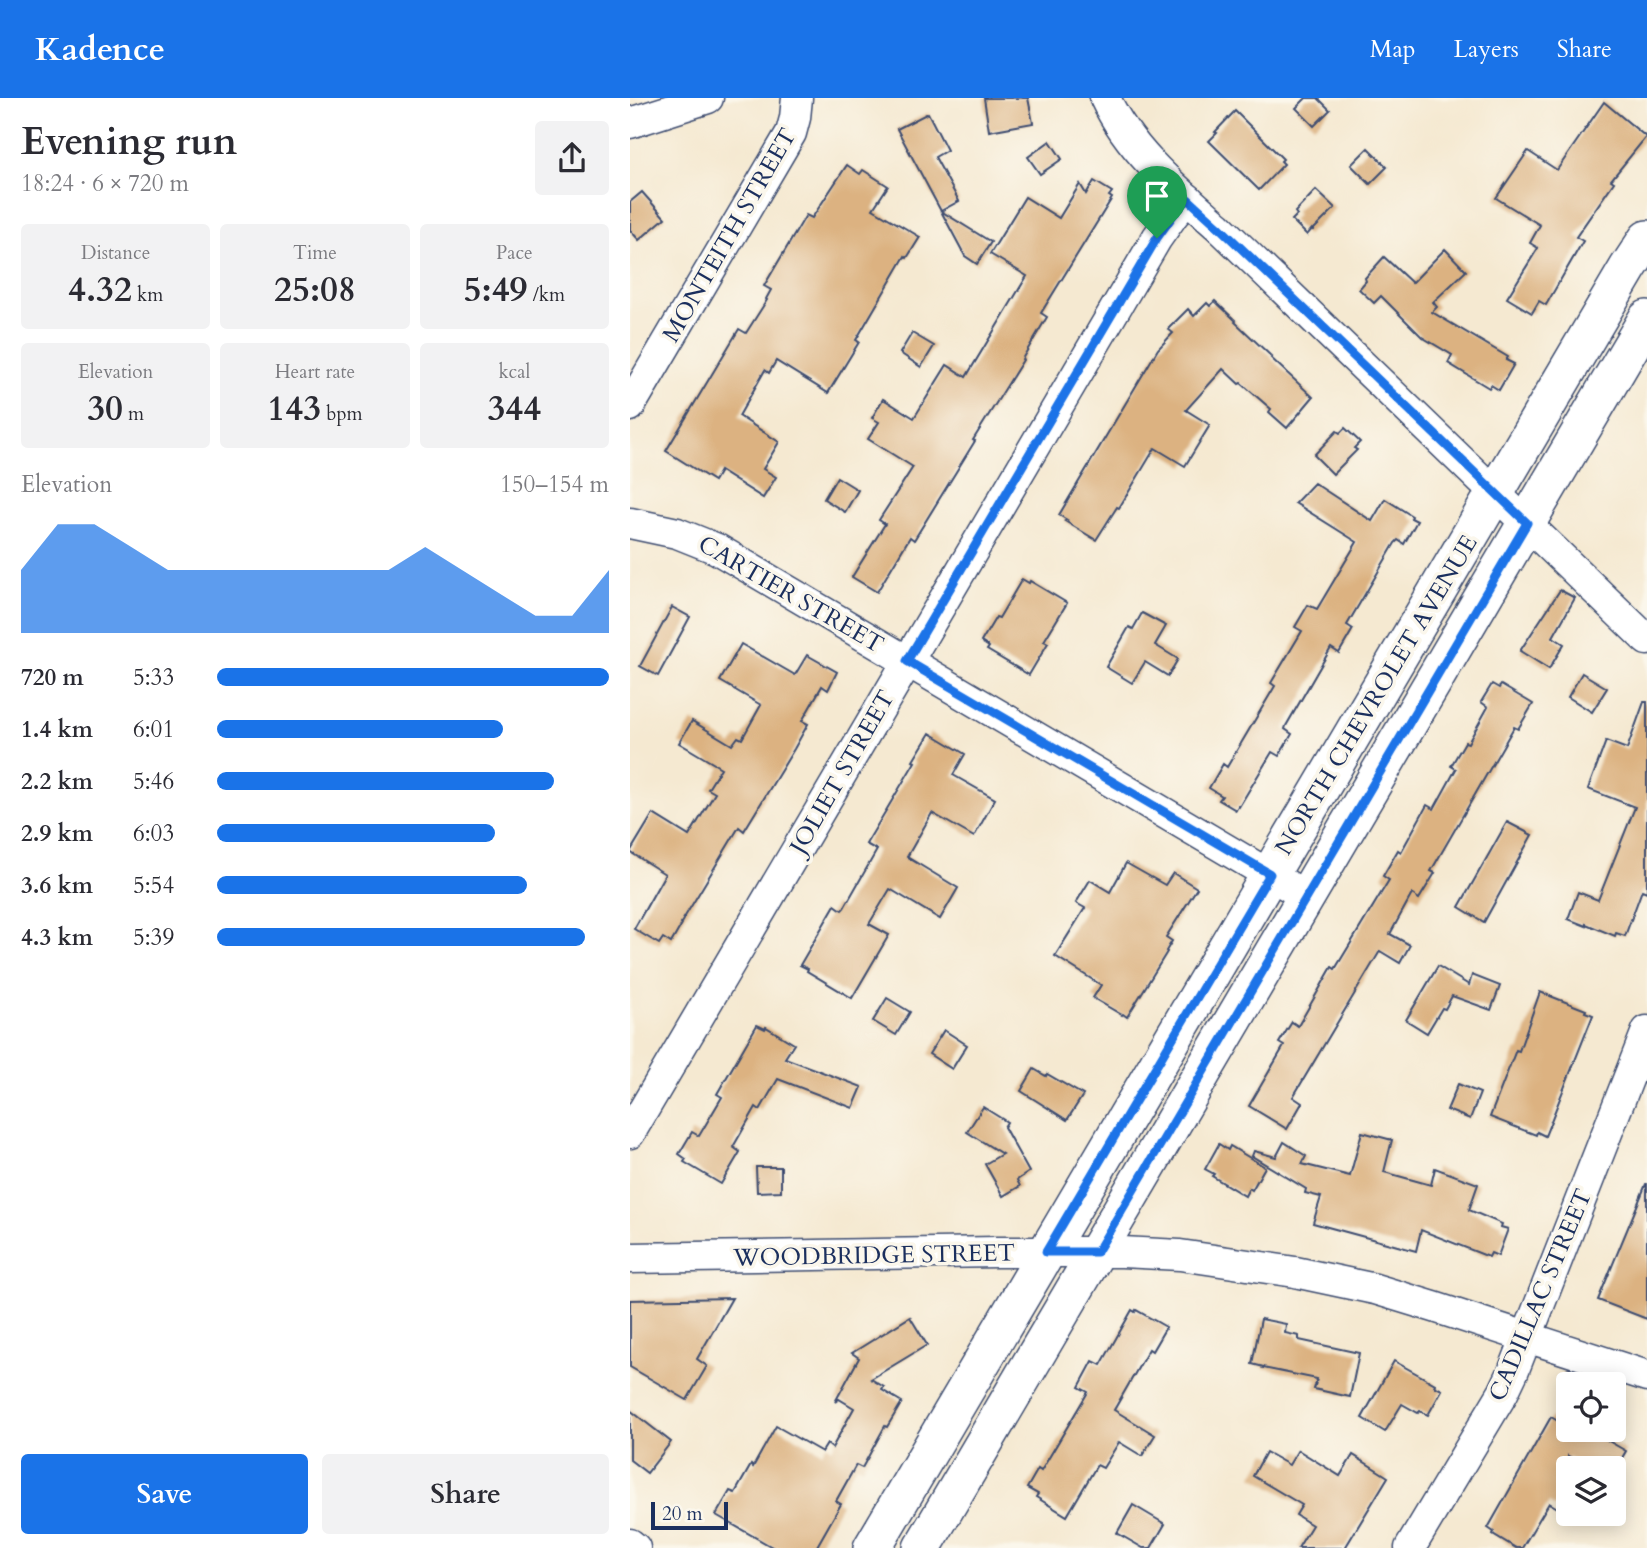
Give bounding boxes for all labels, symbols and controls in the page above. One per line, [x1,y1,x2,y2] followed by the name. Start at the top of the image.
[35,27,165,72] text: Kadence
[1370,33,1416,66] text: Map
[1454,33,1519,66] text: Layers
[1557,33,1612,66] text: Share
[21,116,237,168] text: Evening run
[535,121,609,195] button: share
[655,122,804,348] street label: MONTEITH STREET
[1127,166,1187,238] pin
[21,168,189,199] text: 18:24 · 6 × 720 m
[1138,177,1176,215] icon: arrive
[81,240,150,266] text: Distance
[293,240,337,266] text: Time
[496,240,533,266] text: Pace
[68,266,132,314] text: 4.32
[274,266,356,314] text: 25:08
[464,266,528,314] text: 5:49
[132,282,163,308] text: km
[528,282,565,308] text: /km
[78,359,153,385] text: Elevation
[275,359,355,385] text: Heart rate
[498,359,530,385] text: kcal
[87,385,123,433] text: 30
[267,385,321,433] text: 143
[487,385,541,433] text: 344
[123,401,144,427] text: m
[321,401,363,427] text: bpm
[21,469,112,500] text: Elevation
[500,469,609,500] text: 150–154 m
[692,528,890,661] street label: CARTIER STREET
[1268,529,1485,861] street label: NORTH CHEVROLET AVENUE
[21,662,84,693] text: 720 m
[133,662,174,693] text: 5:33
[781,684,903,863] street label: JOLIET STREET
[21,714,93,745] text: 1.4 km
[133,714,174,745] text: 6:01
[21,766,93,797] text: 2.2 km
[133,766,174,797] text: 5:46
[21,818,93,849] text: 2.9 km
[133,818,174,849] text: 6:03
[21,870,93,901] text: 3.6 km
[133,870,174,901] text: 5:54
[21,922,93,953] text: 4.3 km
[133,922,174,953] text: 5:39
[1481,1184,1600,1406] street label: CADILLAC STREET
[732,1237,1015,1274] street label: WOODBRIDGE STREET
[1556,1372,1626,1526] map controls
[1556,1372,1626,1442] button: locate
[21,1454,308,1534] button: Save
[322,1454,609,1534] button: Share
[1556,1456,1626,1526] button: layers
[651,1499,728,1531] scale bar
[662,1501,703,1527] text: 20 m

